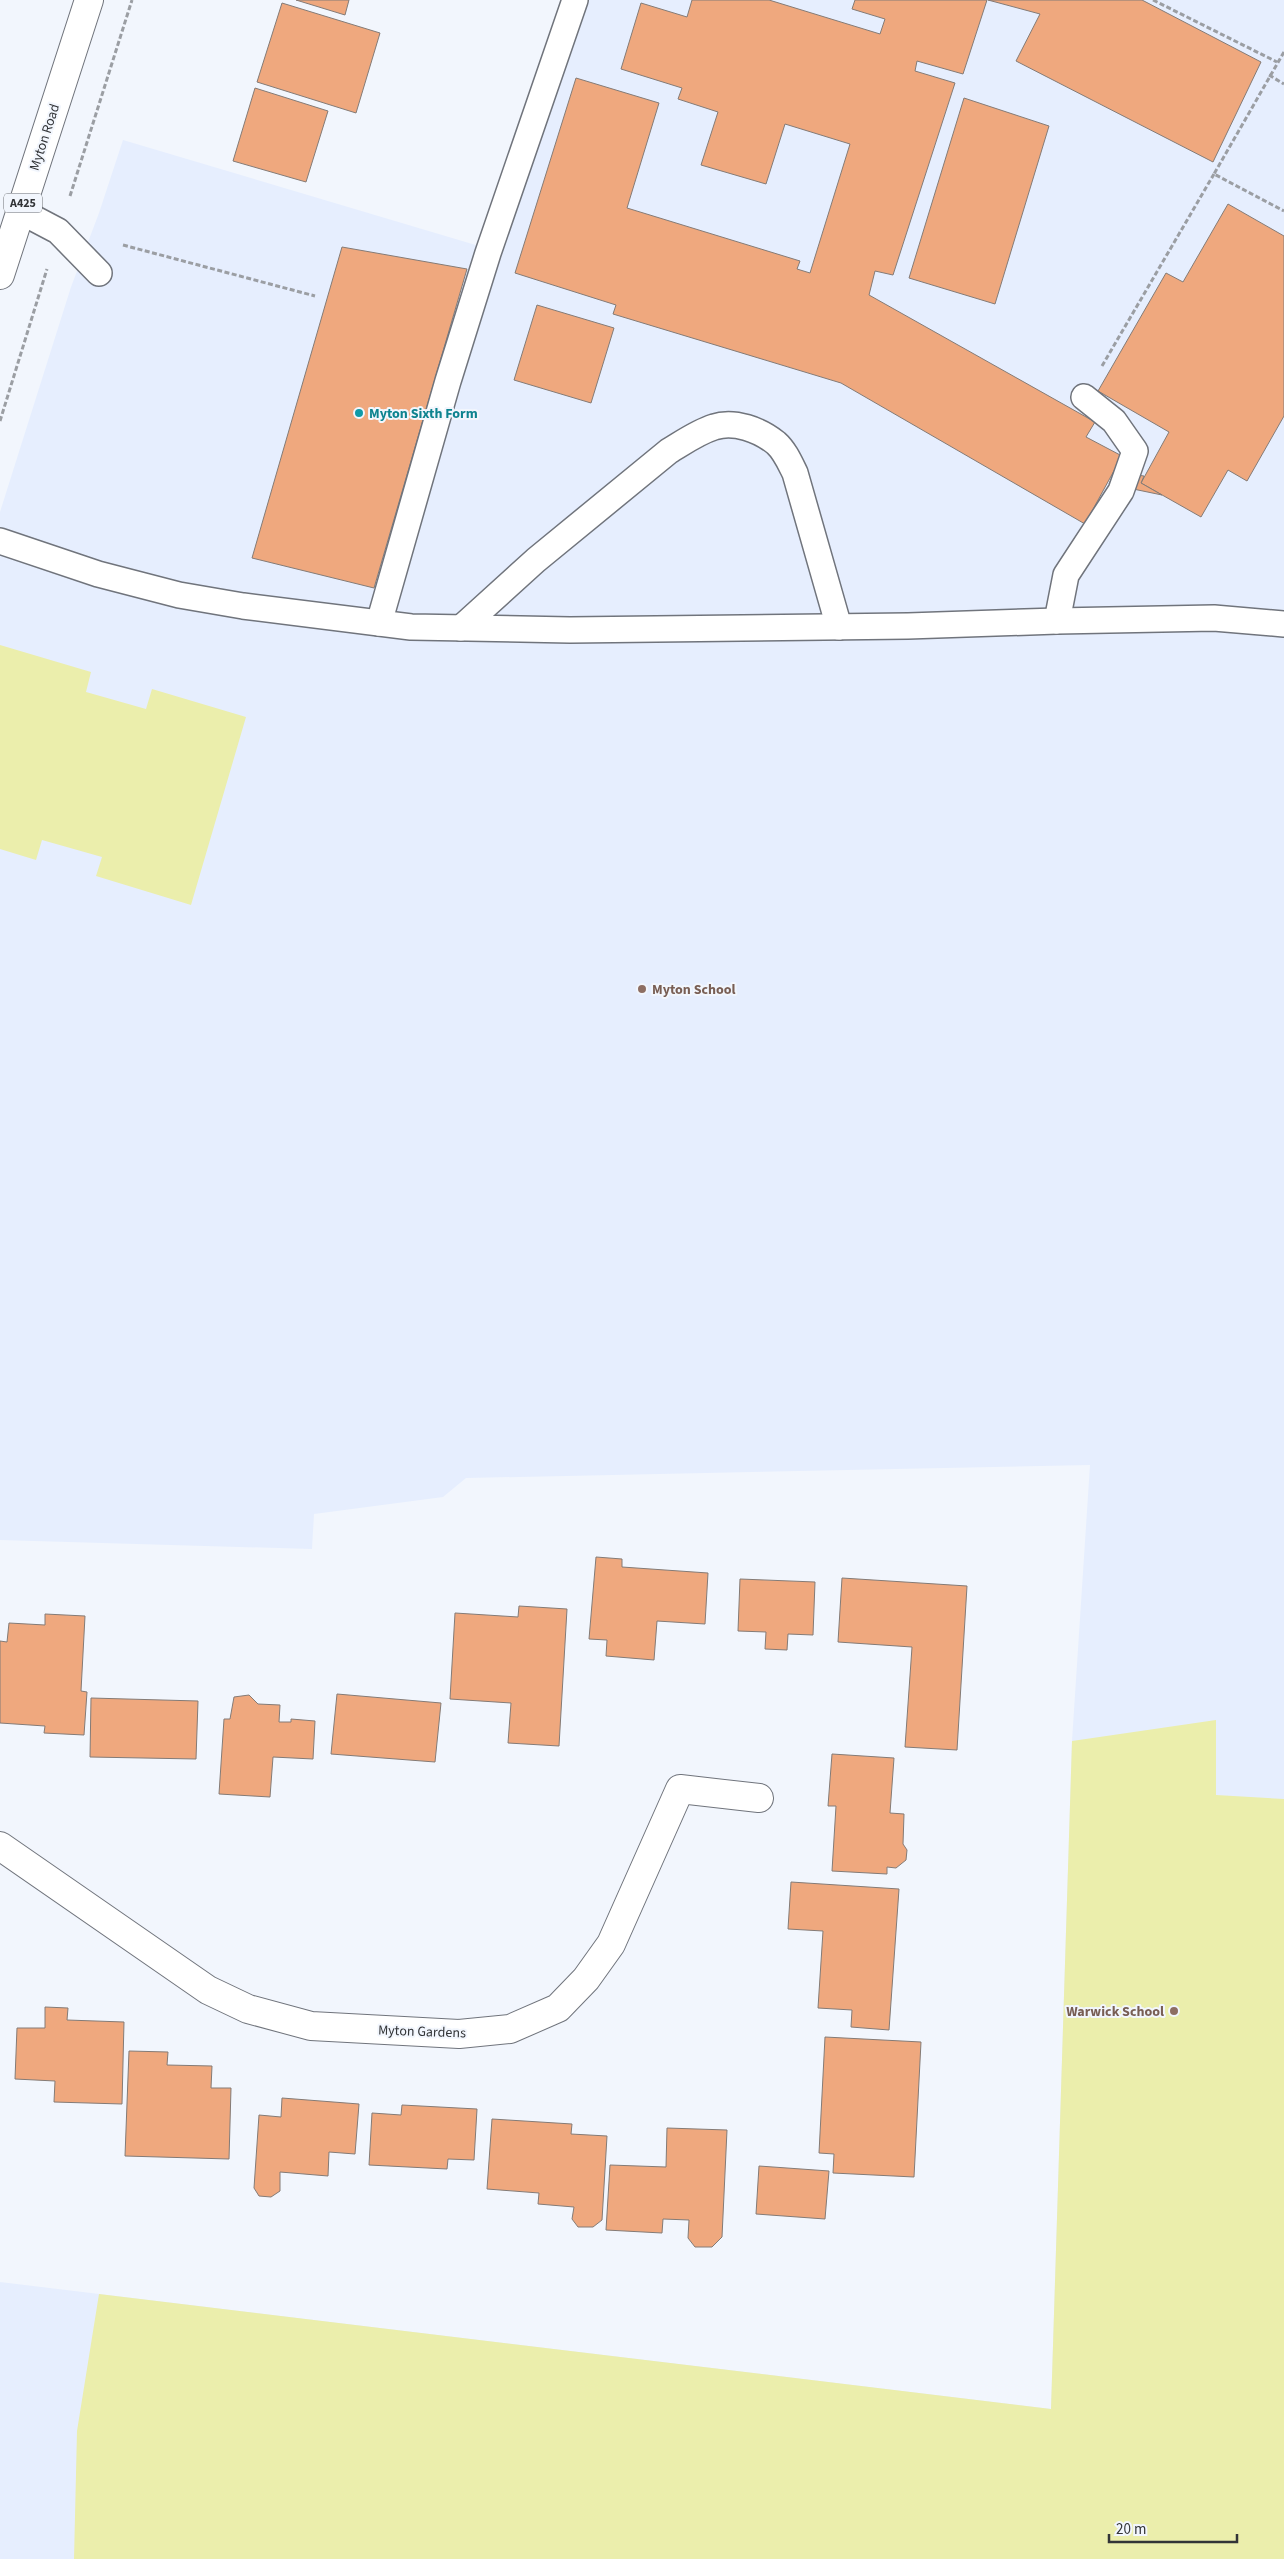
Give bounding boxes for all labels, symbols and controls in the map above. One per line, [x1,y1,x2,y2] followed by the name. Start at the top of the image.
[25,101,65,173] street label: Myton Road
[4,194,42,212] road number: A425
[369,404,478,424] place label: Myton Sixth Form
[353,407,365,419] marker: Myton Sixth Form
[652,980,736,1000] place label: Myton School
[636,983,648,995] marker: Myton School
[1066,2002,1164,2022] place label: Warwick School
[1168,2005,1180,2017] marker: Warwick School
[378,2020,466,2044] street label: Myton Gardens
[1109,2512,1236,2544] scale bar
[1116,2519,1146,2540] text: 20 m

